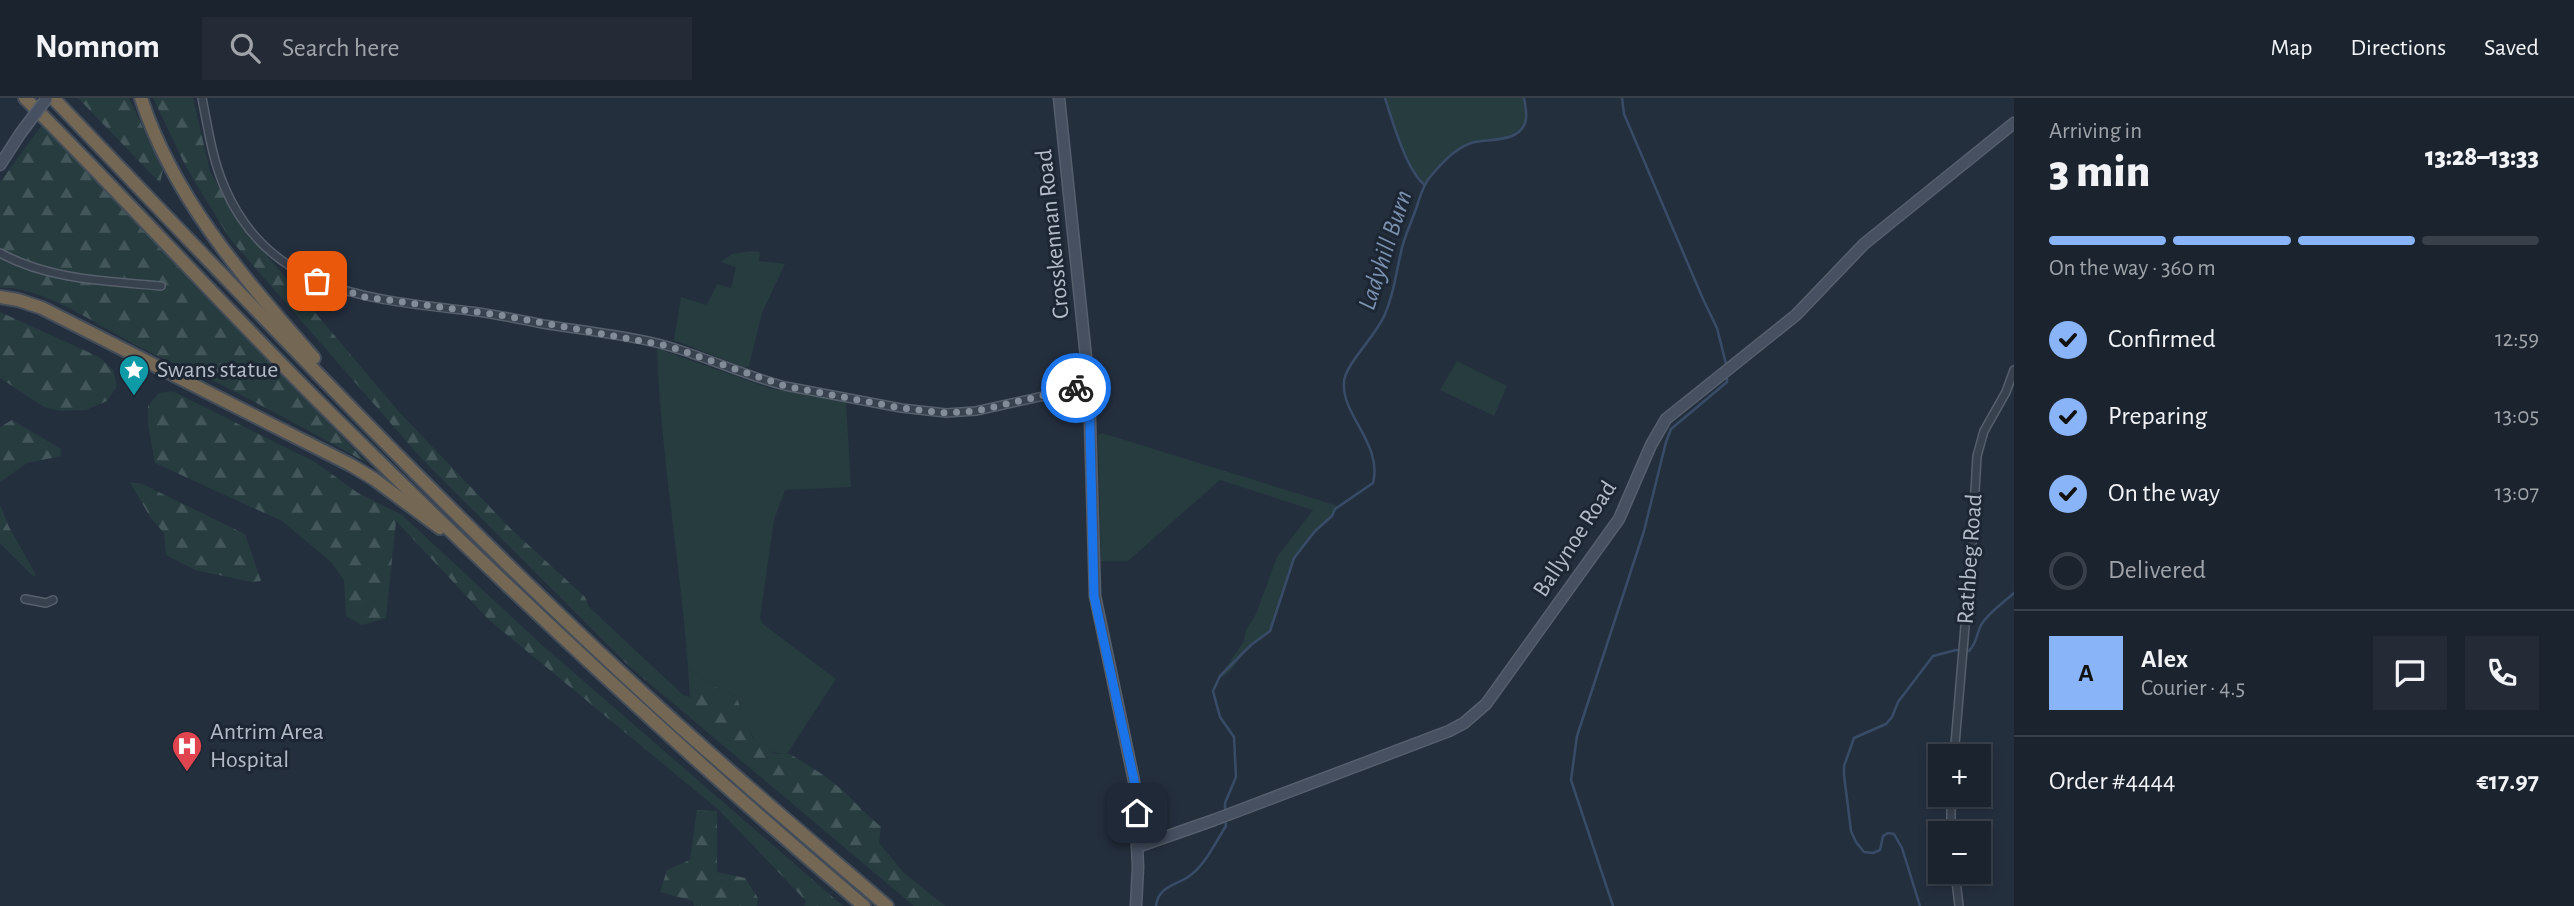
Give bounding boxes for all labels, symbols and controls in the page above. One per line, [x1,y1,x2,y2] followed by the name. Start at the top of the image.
[202,17,692,80] search box
[226,29,264,67] icon: search
[35,31,160,64] text: Nomnom
[282,35,400,61] text: Search here
[2270,36,2312,60] text: Map
[2350,36,2446,60] text: Directions
[2484,36,2539,60] text: Saved
[2049,120,2142,143] text: Arriving in
[2425,144,2539,170] text: 13:28–13:33
[1032,148,1074,320] street label: Crosskennan Road
[2049,149,2150,195] text: 3 min
[1353,187,1417,313] water label: Ladyhill Burn
[287,251,347,311] pin
[2049,257,2216,280] text: On the way · 360 m
[298,262,336,300] icon: bag
[2049,321,2087,359] icon: check
[2108,326,2216,352] text: Confirmed
[2495,328,2539,351] text: 12:59
[117,353,151,397] place icon: Swans statue
[1041,353,1111,423] courier
[157,358,278,382] place label: Swans statue
[1057,369,1095,407] icon: bike
[2049,398,2087,436] icon: check
[2108,403,2207,429] text: Preparing
[2495,405,2539,428] text: 13:05
[2049,475,2087,513] icon: check
[1529,477,1621,601] street label: Ballynoe Road
[2108,480,2220,506] text: On the way
[2495,482,2539,505] text: 13:07
[1953,493,1987,625] street label: Rathbeg Road
[2108,557,2206,583] text: Delivered
[2373,636,2447,710] button: chat
[2465,636,2539,710] button: phone
[2141,646,2188,672] text: Alex
[2078,660,2094,686] text: A
[2141,677,2245,700] text: Courier · 4.5
[210,720,324,772] place label: Antrim Area Hospital
[170,729,204,773] hospital icon: Antrim Area Hospital
[1928,744,1991,884] map controls
[1928,744,1991,807] button: +
[2049,768,2175,794] text: Order #4444
[2477,768,2539,794] text: €17.97
[1107,783,1167,843] pin
[1118,794,1156,832] icon: home
[1928,821,1991,884] button: −

